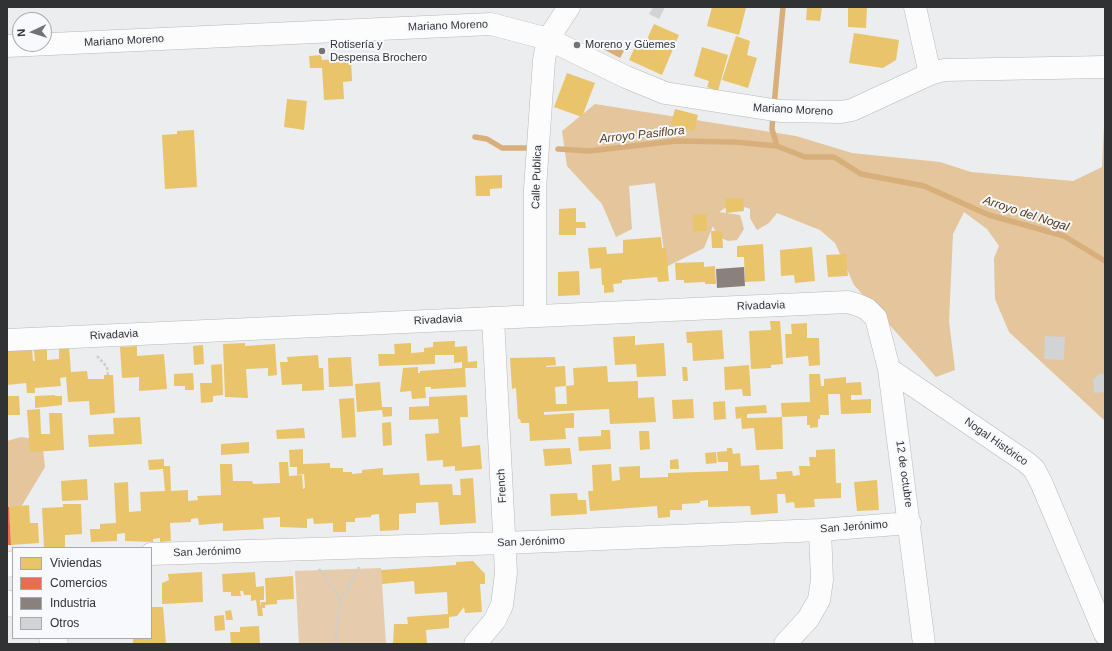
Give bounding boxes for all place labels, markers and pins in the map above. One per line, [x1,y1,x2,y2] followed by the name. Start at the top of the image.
[330,38,427,64] place label: Rotisería y Despensa Brochero
[585,38,675,52] place label: Moreno y Güemes
[572,40,582,50] marker: Moreno y Güemes
[317,46,327,56] marker: Rotisería y Despensa Brochero

